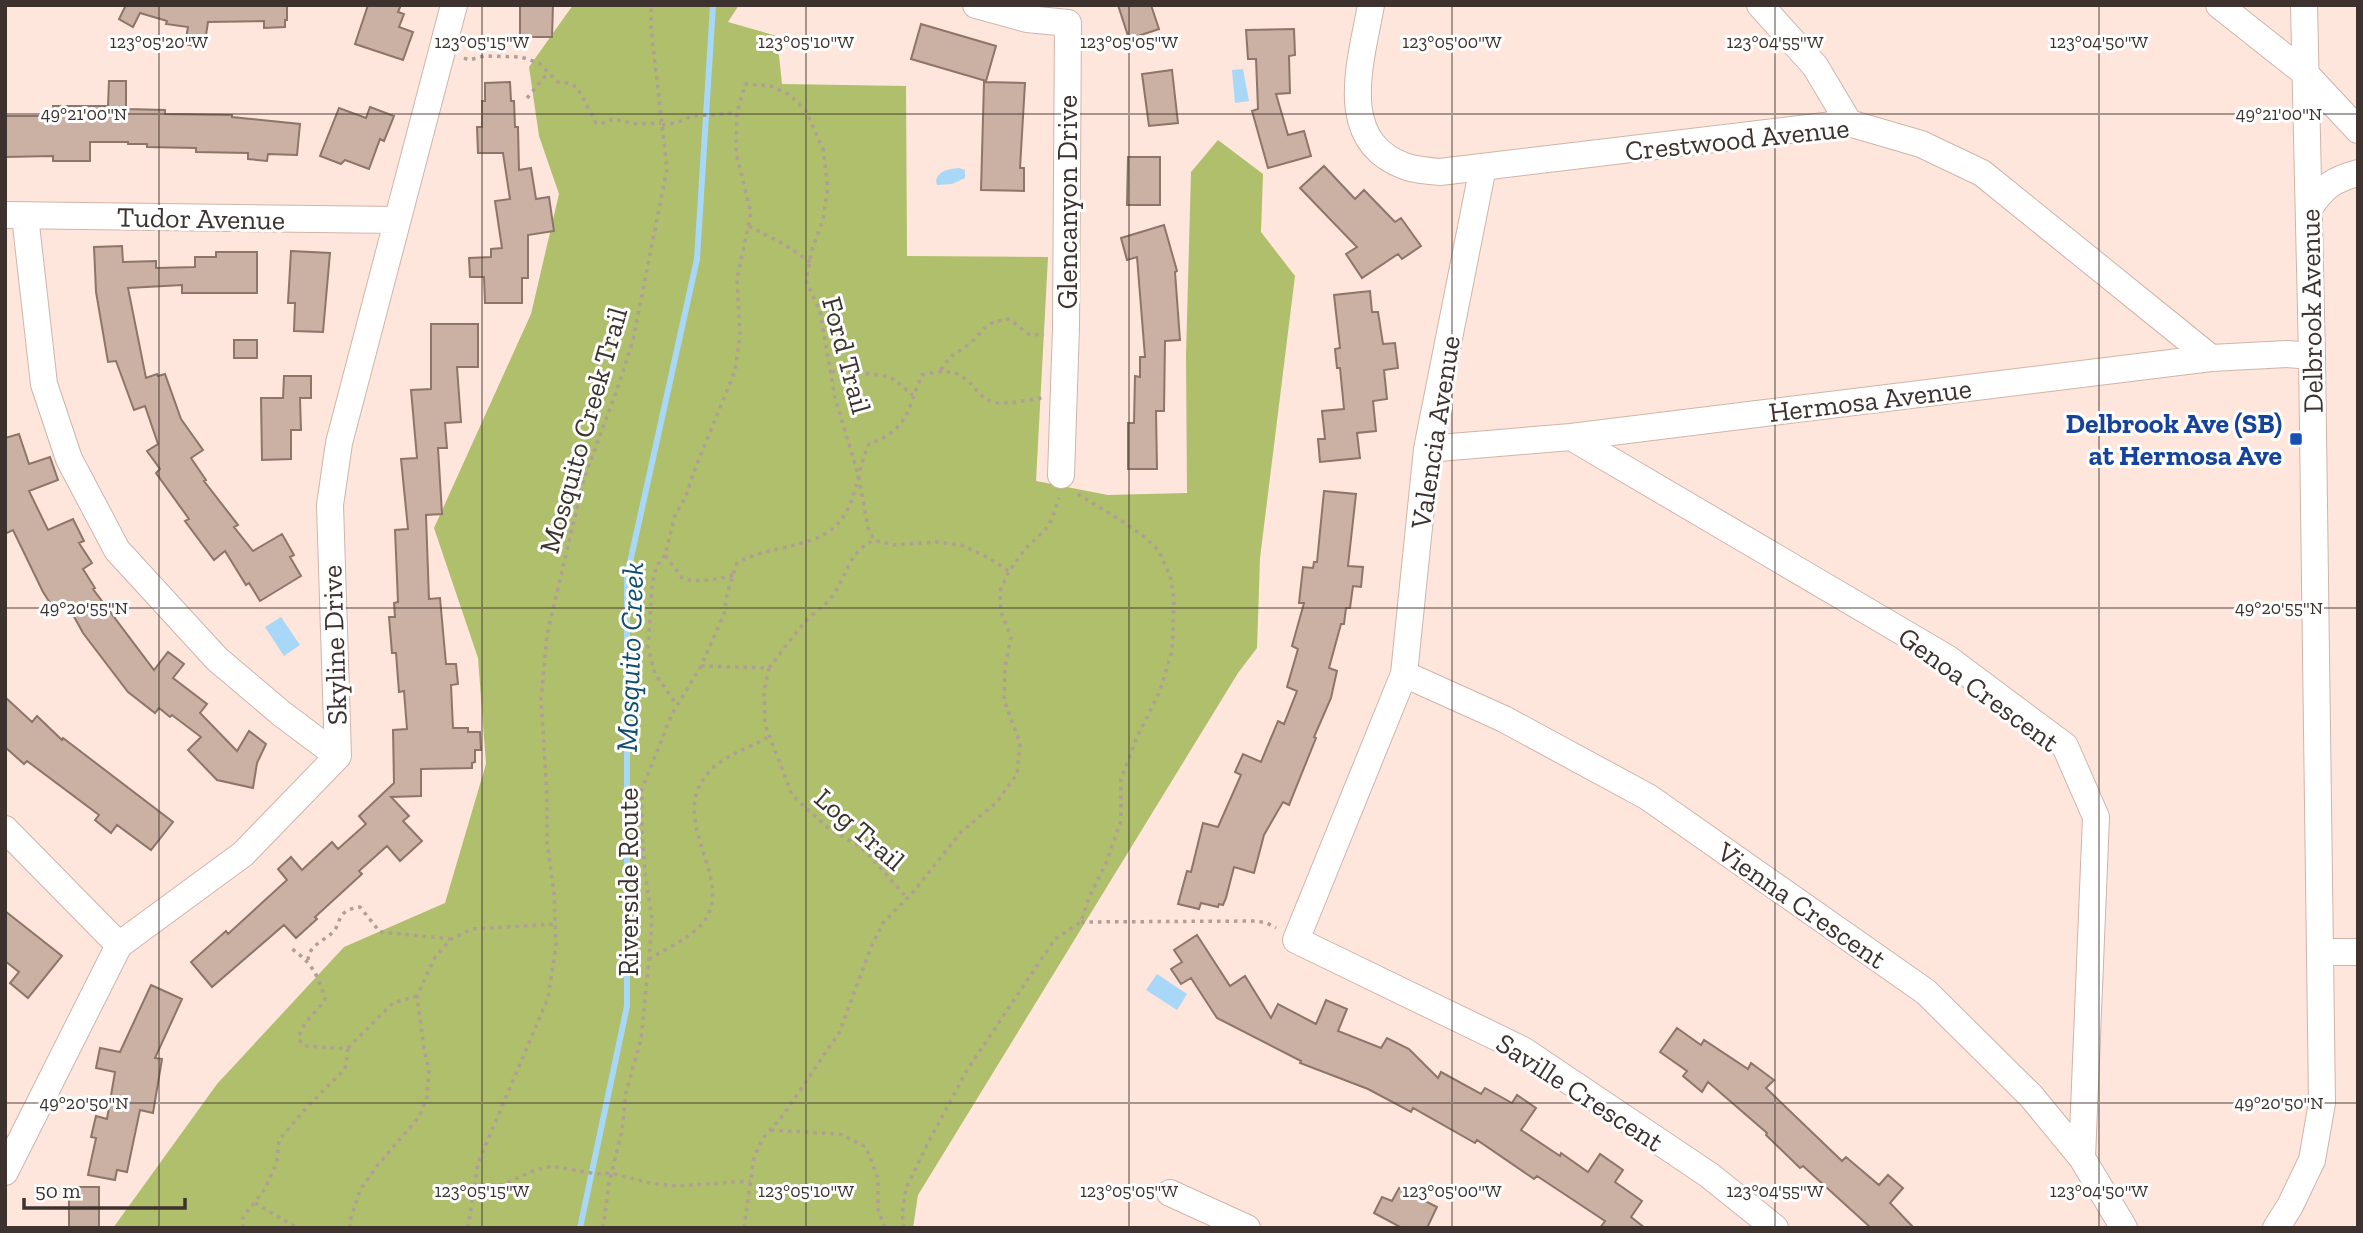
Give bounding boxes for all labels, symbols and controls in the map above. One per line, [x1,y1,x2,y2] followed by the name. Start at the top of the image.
[110,31,208,53] text: 123°05'20"W
[435,31,530,53] text: 123°05'15"W
[758,31,854,53] text: 123°05'10"W
[1080,31,1178,53] text: 123°05'05"W
[1402,31,1502,53] text: 123°05'00"W
[1726,31,1824,53] text: 123°04'55"W
[2050,31,2148,53] text: 123°04'50"W
[1051,95,1084,309] street label: Glencanyon Drive
[41,103,127,125] text: 49°21'00"N
[2236,103,2322,125] text: 49°21'00"N
[1623,111,1851,168] street label: Crestwood Avenue
[117,201,285,236] street label: Tudor Avenue
[2293,208,2330,414] street label: Delbrook Avenue
[815,293,878,417] street label: Ford Trail
[533,303,634,557] street label: Mosquito Creek Trail
[1404,333,1467,532] street label: Valencia Avenue
[1767,372,1973,429] street label: Hermosa Avenue
[2065,407,2282,472] place label: Delbrook Ave (SB) at Hermosa Ave
[2288,431,2304,447] marker: Delbrook Ave (SB) at Hermosa Ave
[609,561,651,753] water label: Mosquito Creek
[315,564,354,726] street label: Skyline Drive
[40,597,128,619] text: 49°20'55"N
[2235,597,2323,619] text: 49°20'55"N
[1892,620,2066,759] street label: Genoa Crescent
[808,781,911,877] street label: Log Trail
[612,787,645,977] street label: Riverside Route
[1710,834,1893,976] street label: Vienna Crescent
[1490,1026,1670,1159] street label: Saville Crescent
[39,1092,129,1114] text: 49°20'50"N
[2234,1092,2324,1114] text: 49°20'50"N
[24,1166,186,1210] scale bar
[35,1178,81,1203] text: 50 m
[435,1180,530,1202] text: 123°05'15"W
[758,1180,854,1202] text: 123°05'10"W
[1080,1180,1178,1202] text: 123°05'05"W
[1402,1180,1502,1202] text: 123°05'00"W
[1726,1180,1824,1202] text: 123°04'55"W
[2050,1180,2148,1202] text: 123°04'50"W

